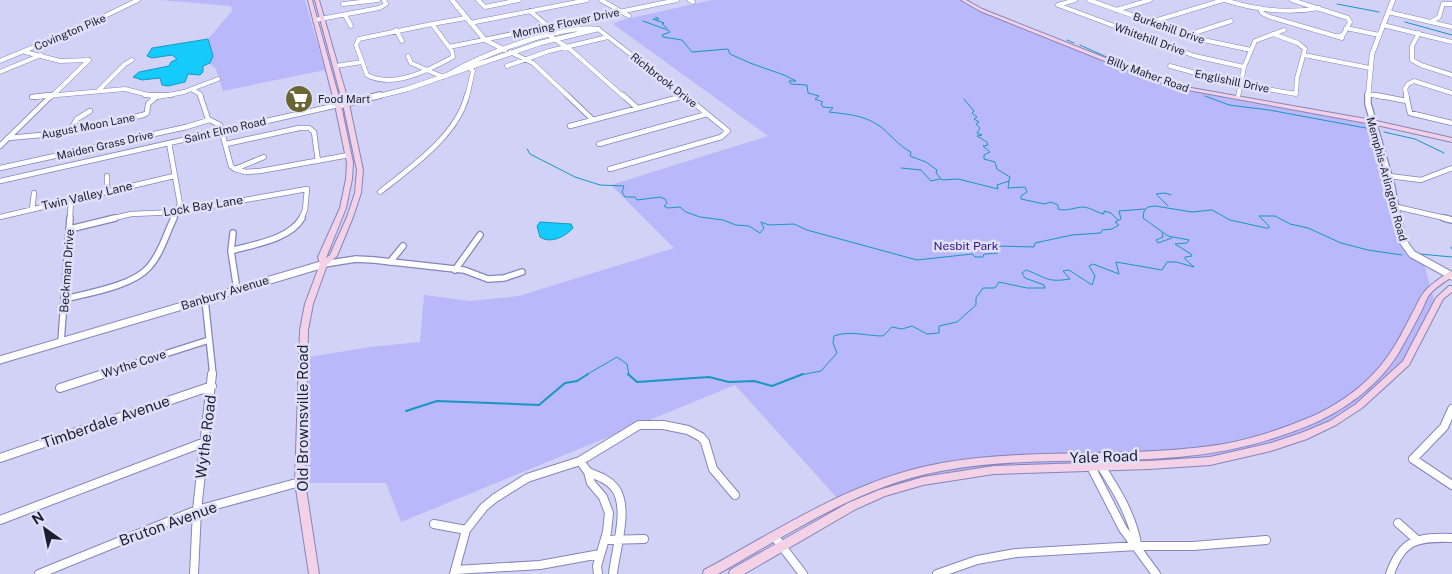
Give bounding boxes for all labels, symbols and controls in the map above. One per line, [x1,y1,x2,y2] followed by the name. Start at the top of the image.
[511,6,621,40] street label: Morning Flower Drive
[1132,10,1206,46] street label: Burkehill Drive
[32,12,108,52] street label: Covington Pike
[1113,21,1187,57] street label: Whitehill Drive
[628,50,700,110] street label: Richbrook Drive
[1105,54,1191,94] street label: Billy Maher Road
[1194,67,1270,95] street label: Englishill Drive
[284,84,314,114] supermarket icon: Food Mart
[318,93,370,105] place label: Food Mart
[40,111,136,141] street label: August Moon Lane
[183,115,267,145] street label: Saint Elmo Road
[1365,116,1409,242] street label: Memphis-Arlington Road
[56,128,154,162] street label: Maiden Grass Drive
[40,179,134,213] street label: Twin Valley Lane
[162,193,244,219] street label: Lock Bay Lane
[57,229,77,313] street label: Beckman Drive
[933,239,999,253] park label: Nesbit Park
[179,273,271,313] street label: Banbury Avenue
[294,344,311,492] street label: Old Brownsville Road
[100,347,168,381] street label: Wythe Cove
[40,392,172,451] street label: Timberdale Avenue
[192,394,219,480] street label: Wythe Road
[1070,447,1138,466] street label: Yale Road
[117,498,219,549] street label: Bruton Avenue
[20,504,70,554] north arrow
[29,508,47,528] text: N

